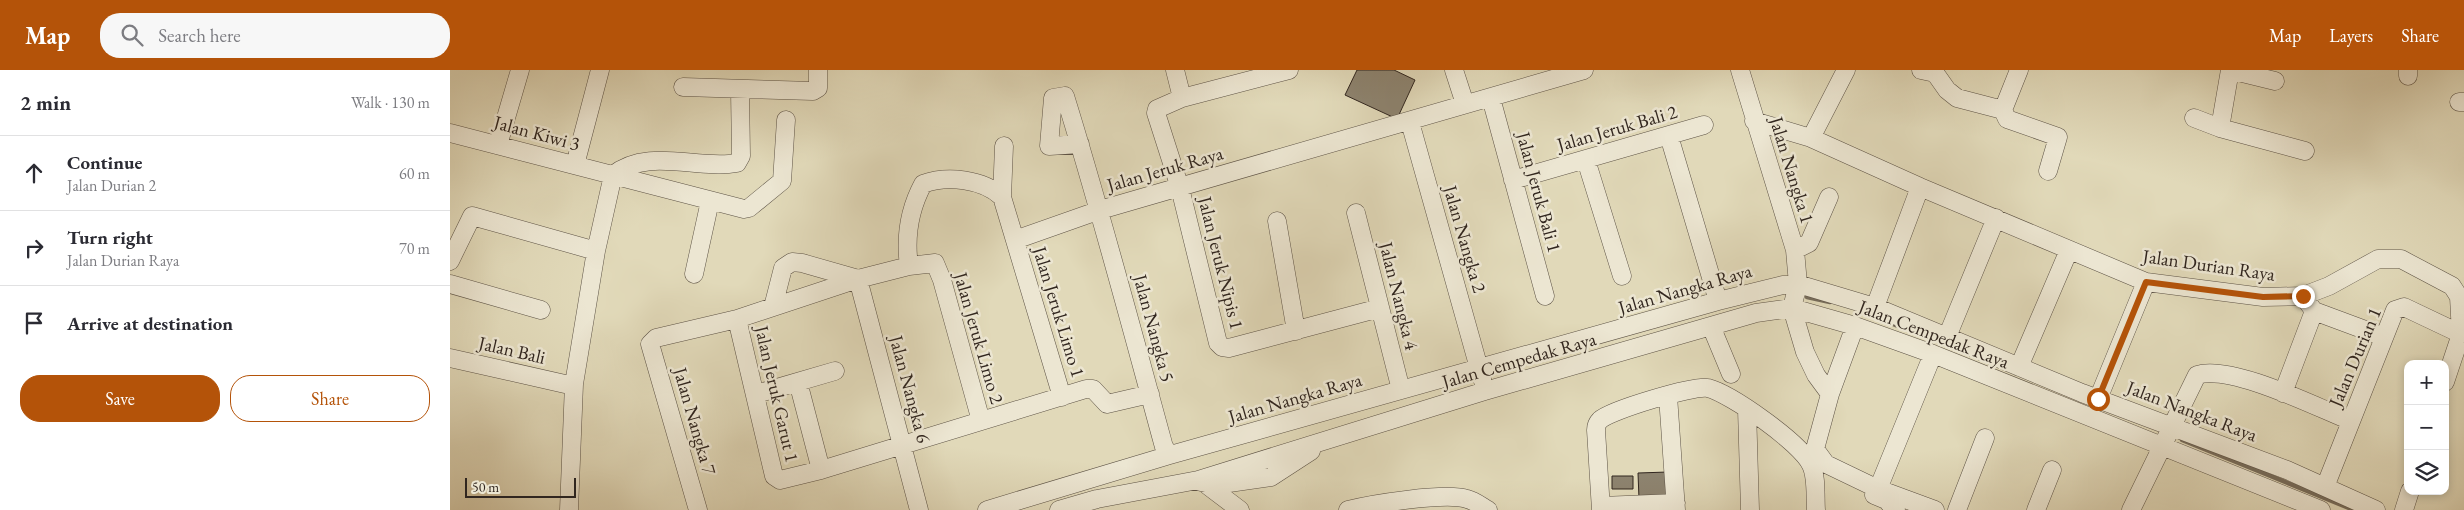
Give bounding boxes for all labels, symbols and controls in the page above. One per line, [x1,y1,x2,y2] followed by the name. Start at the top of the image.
[100,13,450,58] search box
[25,20,70,51] text: Map
[118,21,146,49] icon: search
[158,23,241,48] text: Search here
[2269,24,2301,47] text: Map
[2329,24,2373,47] text: Layers
[2401,24,2439,47] text: Share
[20,89,71,116] text: 2 min
[351,92,430,113] text: Walk · 130 m
[1552,99,1680,158] street label: Jalan Jeruk Bali 2
[489,109,583,156] street label: Jalan Kiwi 3
[1763,112,1820,226] street label: Jalan Nangka 1
[1510,127,1567,255] street label: Jalan Jeruk Bali 1
[1102,140,1226,198] street label: Jalan Jeruk Raya
[67,150,142,175] text: Continue
[20,159,48,187] icon: ahead
[399,163,430,184] text: 60 m
[67,175,156,196] text: Jalan Durian 2
[1437,181,1492,295] street label: Jalan Nangka 2
[1192,192,1250,332] street label: Jalan Jeruk Nipis 1
[67,225,153,250] text: Turn right
[20,234,48,262] icon: right
[1373,237,1425,353] street label: Jalan Nangka 4
[399,238,430,259] text: 70 m
[1027,241,1091,381] street label: Jalan Jeruk Limo 1
[2139,243,2277,287] street label: Jalan Durian Raya
[67,250,179,271] text: Jalan Durian Raya
[1613,258,1755,321] street label: Jalan Nangka Raya
[948,267,1010,407] street label: Jalan Jeruk Limo 2
[1127,270,1180,385] street label: Jalan Nangka 5
[2292,285,2315,308] route end
[1853,293,2013,374] street label: Jalan Cempedak Raya
[2322,303,2387,412] street label: Jalan Durian 1
[20,309,48,337] icon: arrive
[67,311,233,336] text: Arrive at destination
[749,321,805,465] street label: Jalan Jeruk Garut 1
[1437,326,1599,395] street label: Jalan Cempedak Raya
[474,330,548,370] street label: Jalan Bali
[883,331,936,446] street label: Jalan Nangka 6
[2404,360,2449,495] map controls
[2404,360,2449,405] button: +
[667,363,722,478] street label: Jalan Nangka 7
[1223,367,1365,430] street label: Jalan Nangka Raya
[2121,374,2261,448] street label: Jalan Nangka Raya
[20,375,220,422] button: Save
[230,375,430,422] button: Share
[2087,388,2110,411] route start
[2404,405,2449,450] button: −
[2404,450,2449,495] button: layers
[465,475,576,498] scale bar
[472,478,499,496] text: 50 m

